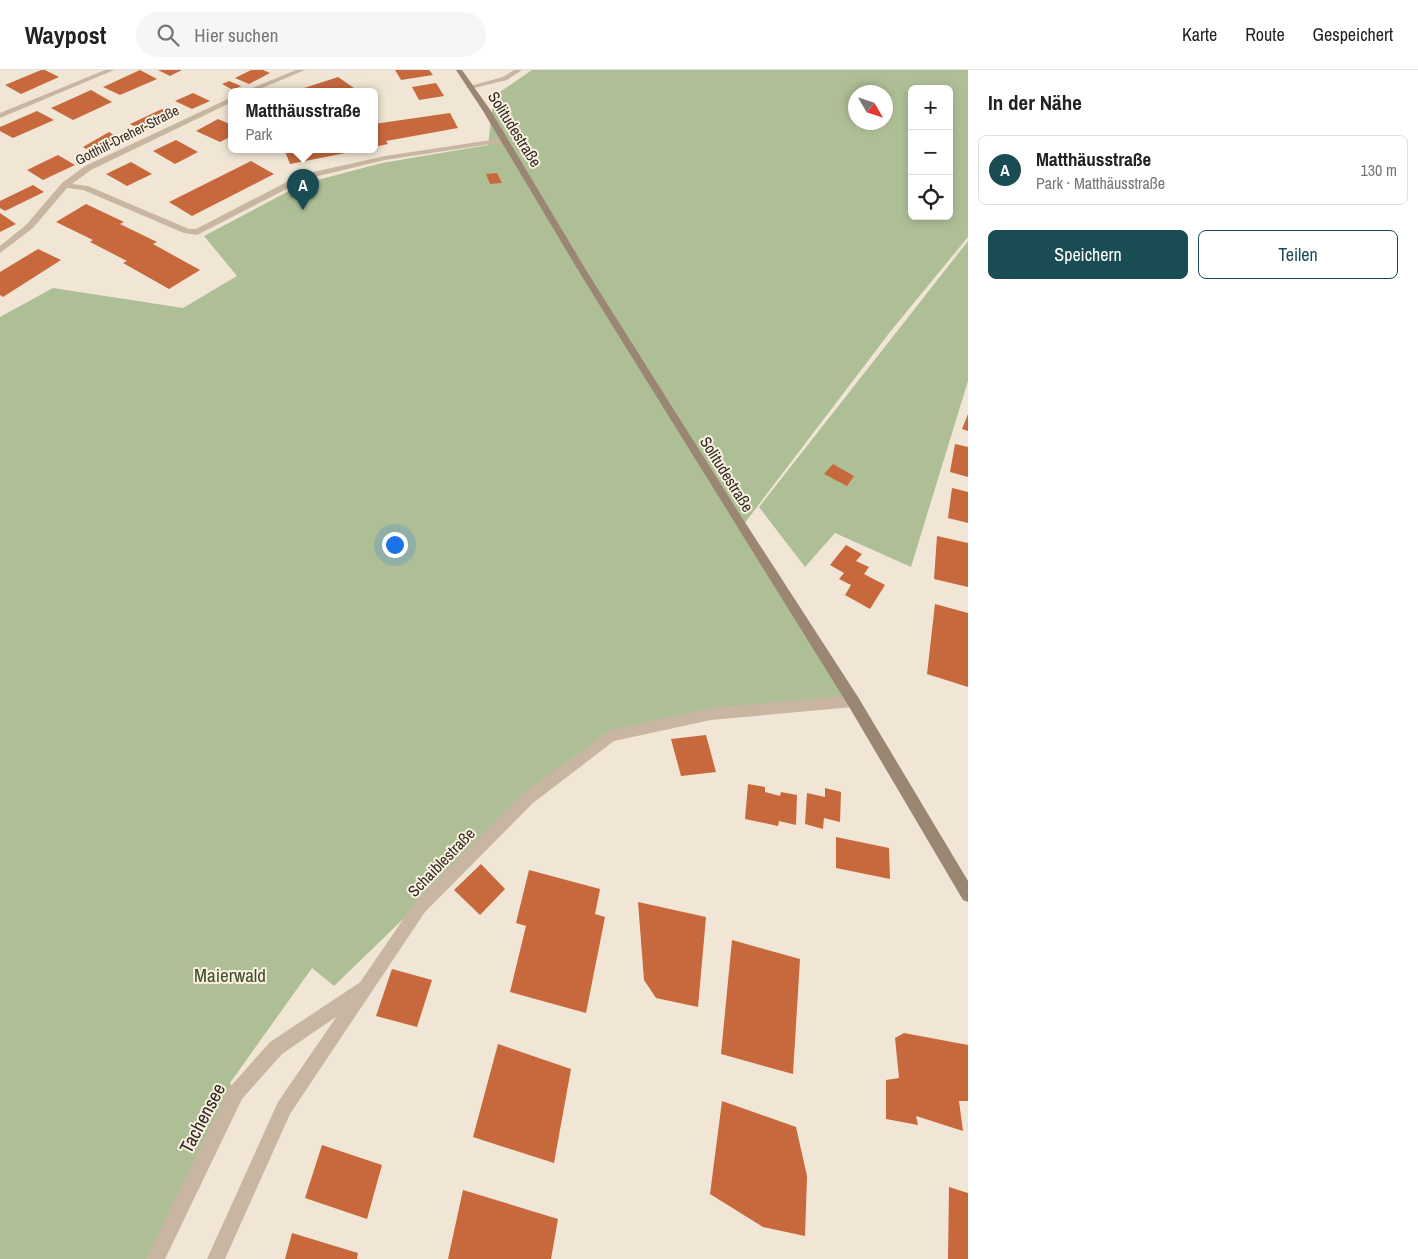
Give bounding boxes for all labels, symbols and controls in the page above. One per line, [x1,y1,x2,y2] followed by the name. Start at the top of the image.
[136,12,486,57] search box
[25,19,106,51] text: Waypost
[154,21,182,49] icon: search
[194,22,278,48] text: Hier suchen
[1182,22,1217,47] text: Karte
[1245,22,1285,47] text: Route
[1313,22,1393,47] text: Gespeichert
[848,85,893,130] north arrow
[908,85,953,220] map controls
[908,85,953,130] button: +
[483,87,547,171] street label: Solitudestraße
[228,88,378,153] popup
[988,88,1082,117] text: In der Nähe
[245,97,361,123] text: Matthäusstraße
[72,101,182,169] street label: Gotthilf-Dreher-Straße
[245,123,272,145] text: Park
[908,130,953,175] button: −
[1036,146,1151,172] text: Matthäusstraße
[1000,159,1010,181] text: A
[1361,159,1397,181] text: 130 m
[287,169,319,210] pin: A
[1036,172,1165,194] text: Park · Matthäusstraße
[908,175,953,220] button: locate
[988,230,1188,279] button: Speichern
[1198,230,1398,279] button: Teilen
[695,432,759,516] street label: Solitudestraße
[382,532,408,558] your location
[402,823,480,901] street label: Schaiblestraße
[194,962,266,988] park label: Maierwald
[173,1078,231,1158] street label: Tachensee

